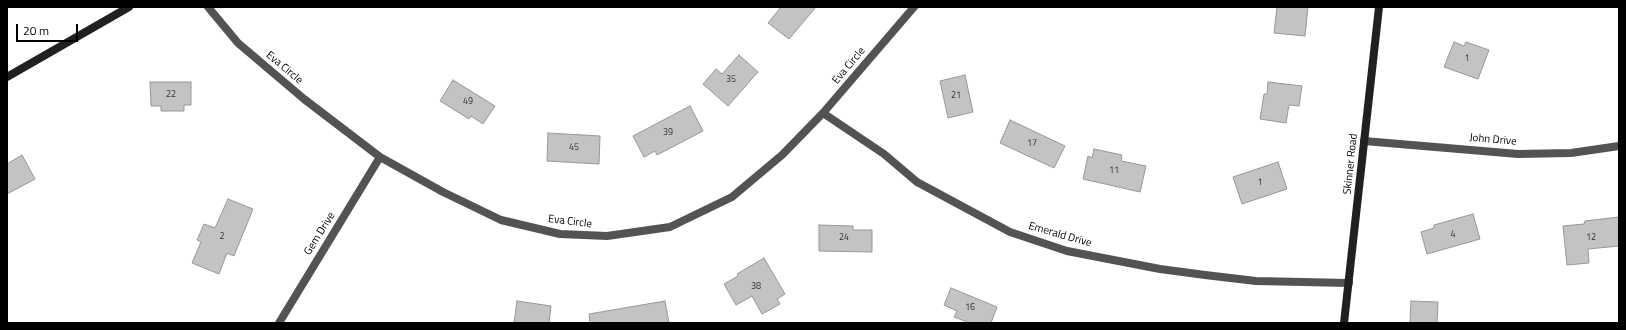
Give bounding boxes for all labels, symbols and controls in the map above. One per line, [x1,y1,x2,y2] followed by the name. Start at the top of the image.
[18,16,80,42] scale bar
[23,21,49,40] text: 20 m
[830,45,868,87] street label: Eva Circle
[263,49,305,87] street label: Eva Circle
[1464,54,1470,64] house number: 1
[726,75,736,85] house number: 35
[166,90,176,100] house number: 22
[951,91,961,101] house number: 21
[463,97,473,107] house number: 49
[663,128,673,138] house number: 39
[1469,131,1517,149] street label: John Drive
[1341,133,1361,195] street label: Skinner Road
[1027,139,1037,149] house number: 17
[569,143,579,153] house number: 45
[1109,166,1119,176] house number: 11
[1257,178,1263,188] house number: 1
[302,210,338,258] street label: Gem Drive
[547,213,593,231] street label: Eva Circle
[1027,220,1093,250] street label: Emerald Drive
[1450,230,1456,240] house number: 4
[219,232,225,242] house number: 2
[839,233,849,243] house number: 24
[1586,233,1596,243] house number: 12
[751,282,761,292] house number: 38
[965,303,975,313] house number: 16

